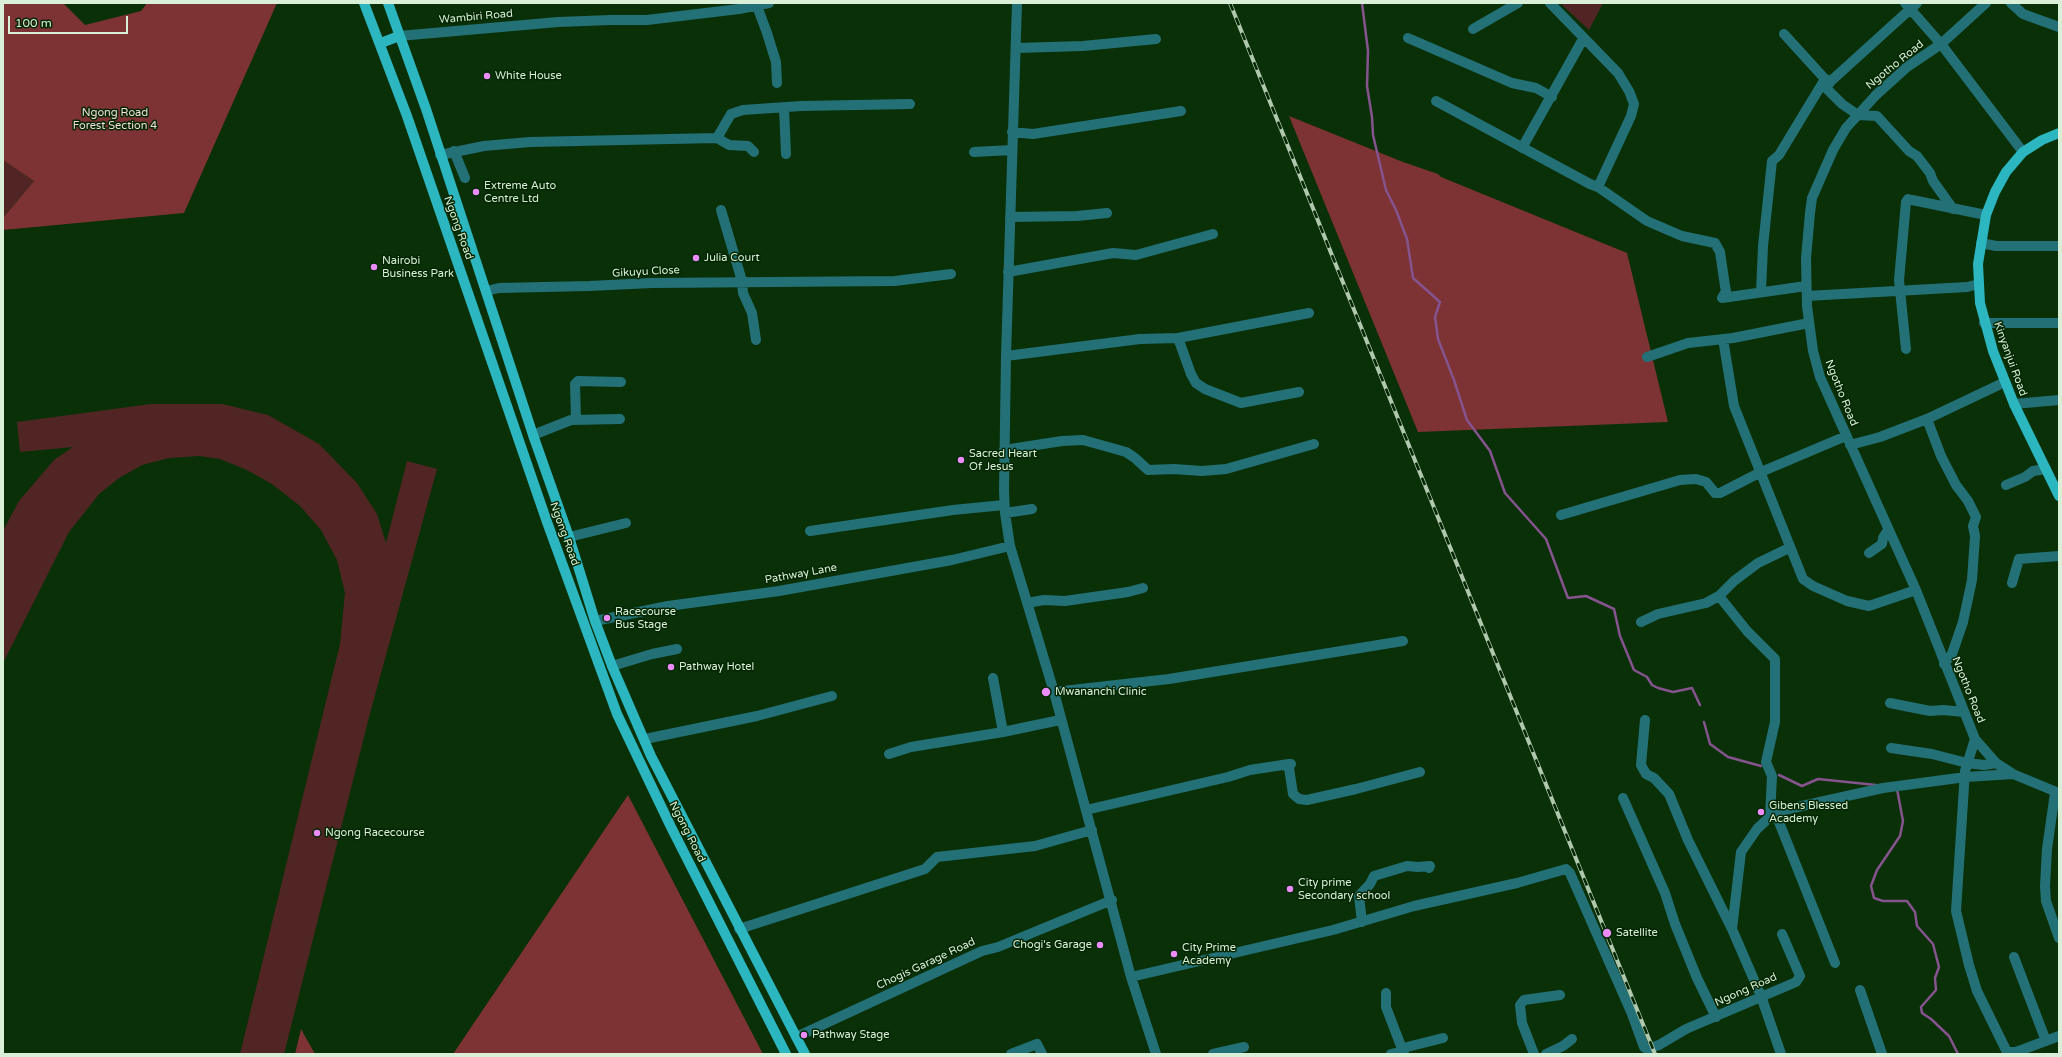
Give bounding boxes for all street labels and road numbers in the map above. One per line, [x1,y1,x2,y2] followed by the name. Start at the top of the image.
[439,7,513,27] street label: Wambiri Road
[1864,38,1926,92] street label: Ngotho Road
[440,195,476,261] street label: Ngong Road
[612,264,680,280] street label: Gikuyu Close
[1990,320,2030,398] street label: Kinyanjui Road
[1822,358,1860,428] street label: Ngotho Road
[546,501,582,567] street label: Ngong Road
[764,561,838,587] street label: Pathway Lane
[1949,655,1987,725] street label: Ngotho Road
[666,799,708,865] street label: Ngong Road
[875,935,977,993] street label: Chogis Garage Road
[1713,970,1779,1010] street label: Ngong Road

